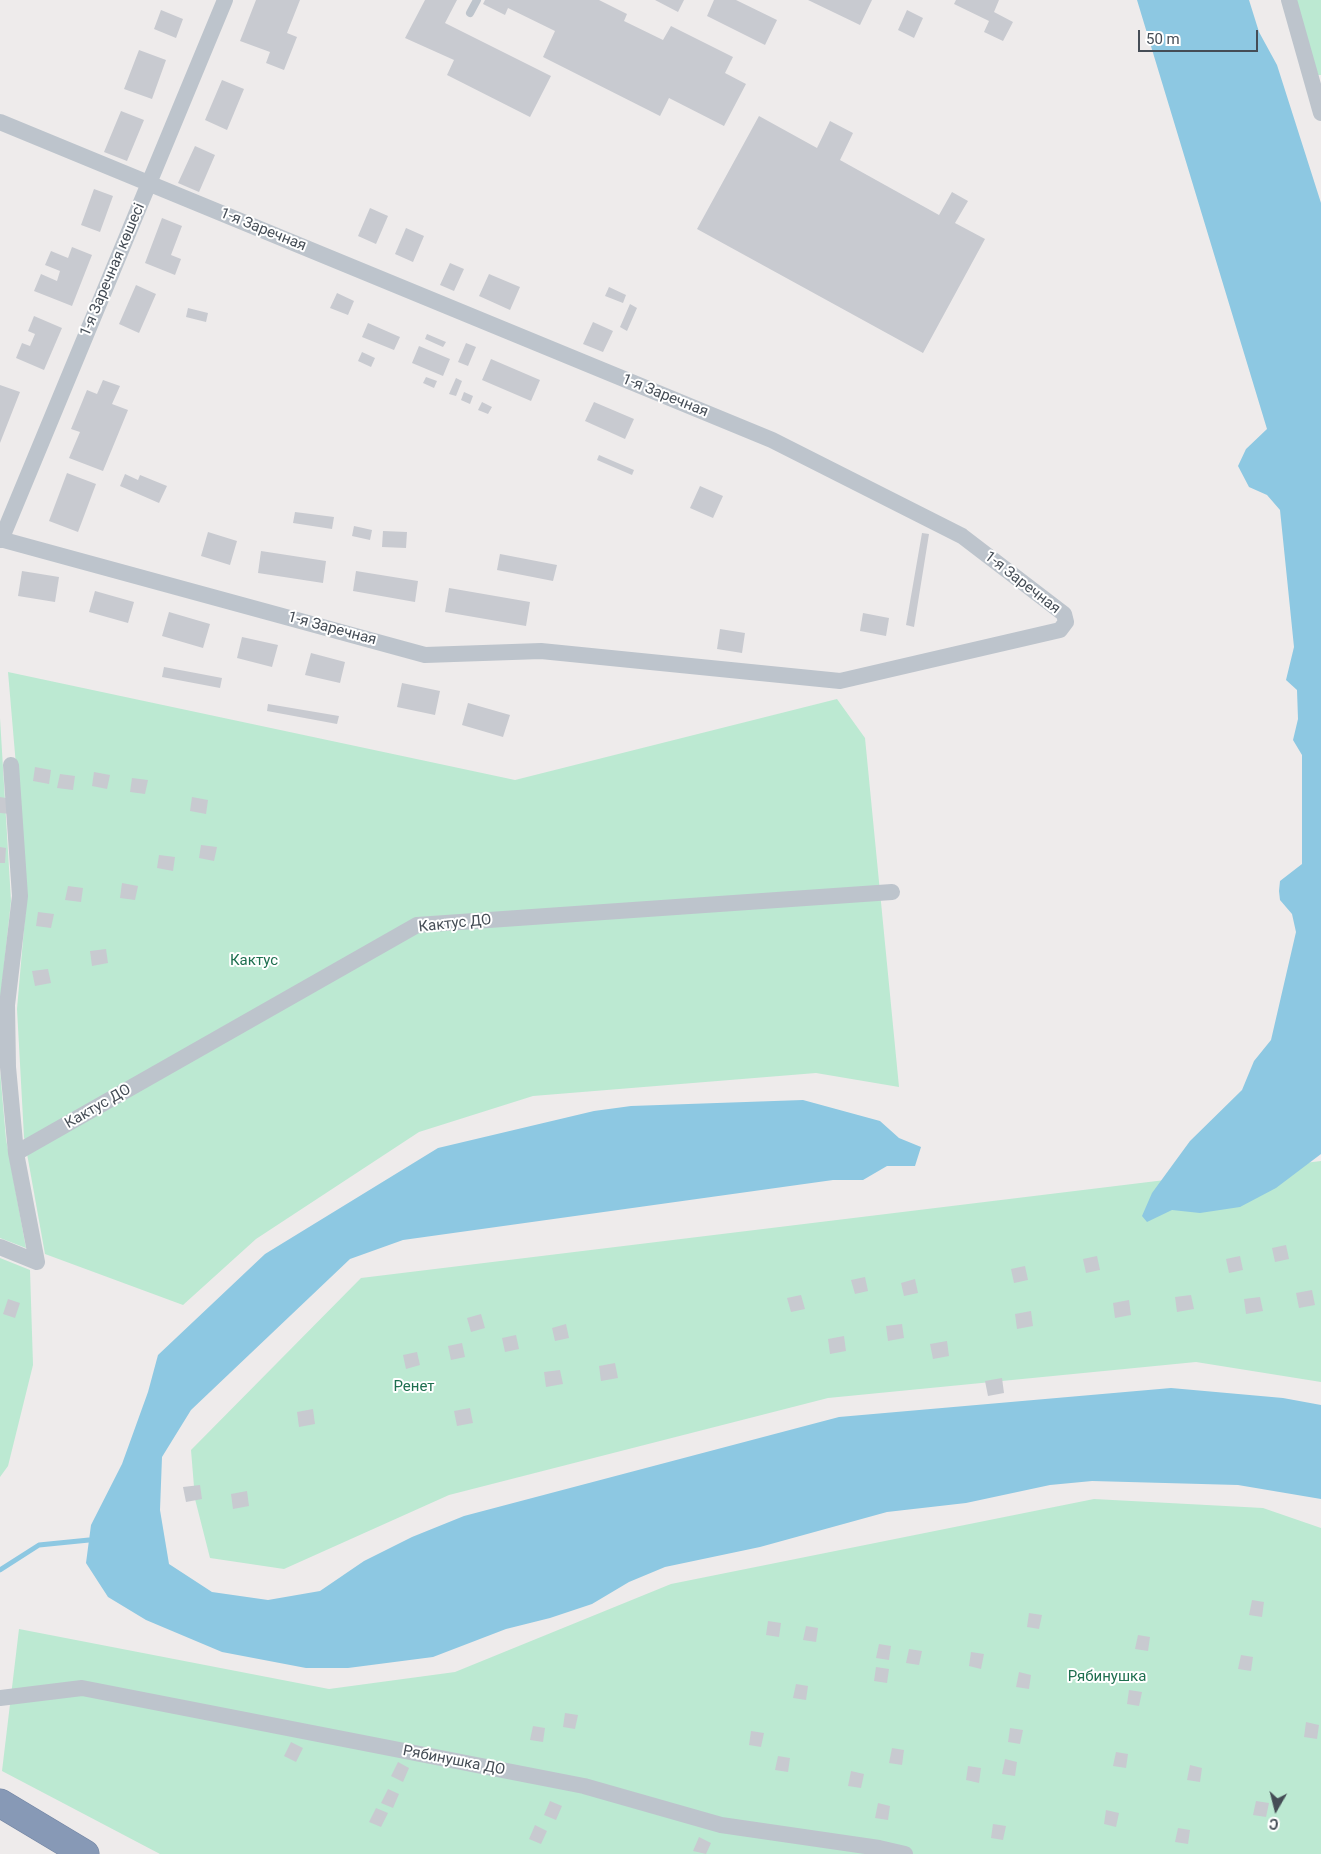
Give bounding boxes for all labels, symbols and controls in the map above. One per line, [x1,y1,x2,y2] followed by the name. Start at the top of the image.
[1141,20,1261,52] scale bar
[1146,30,1180,48] text: 50 m
[77,201,149,339] street label: 1-я Заречная көшесі
[217,205,309,255] street label: 1-я Заречная
[619,371,711,421] street label: 1-я Заречная
[981,548,1063,618] street label: 1-я Заречная
[286,609,378,649] street label: 1-я Заречная
[418,911,492,937] street label: Кактус ДО
[230,952,278,970] park label: Кактус
[62,1081,134,1133] street label: Кактус ДО
[393,1378,435,1396] park label: Ренет
[1068,1668,1146,1686] park label: Рябинушка
[401,1742,507,1780] street label: Рябинушка ДО
[1251,1784,1301,1834] north arrow
[1268,1815,1280,1832] text: С

